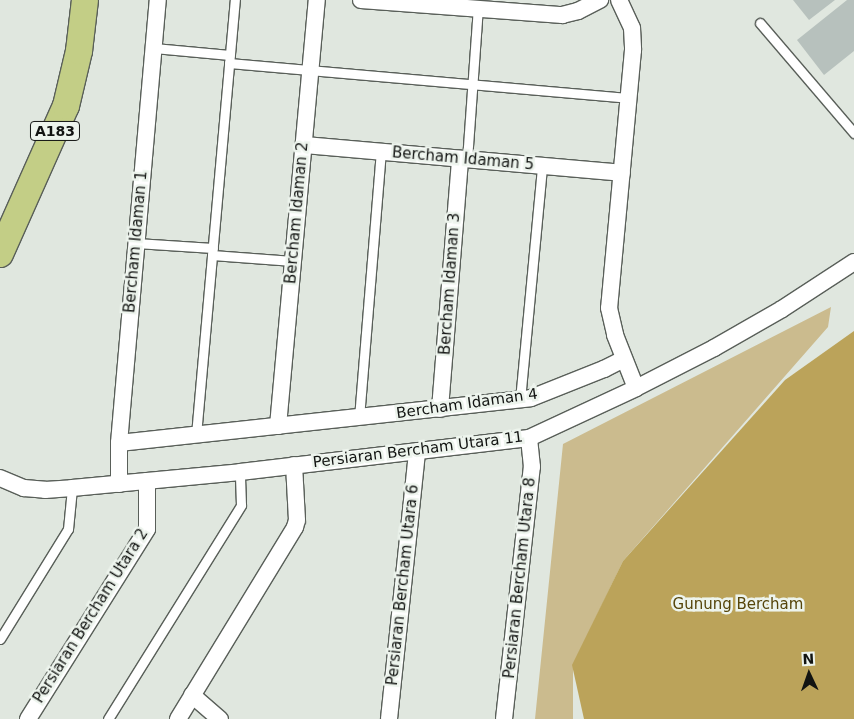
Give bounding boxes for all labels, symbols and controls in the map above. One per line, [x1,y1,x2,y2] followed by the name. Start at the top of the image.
[29,120,81,142] road number: A183
[282,141,312,285] street label: Bercham Idaman 2
[391,144,535,174] street label: Bercham Idaman 5
[121,170,151,314] street label: Bercham Idaman 1
[436,212,464,356] street label: Bercham Idaman 3
[395,385,539,423] street label: Bercham Idaman 4
[312,428,524,472] street label: Persiaran Bercham Utara 11
[500,477,540,679] street label: Persiaran Bercham Utara 8
[383,484,423,686] street label: Persiaran Bercham Utara 6
[30,526,152,706] street label: Persiaran Bercham Utara 2
[673,596,803,614] park label: Gunung Bercham
[784,649,834,699] north arrow
[802,651,814,667] text: N

